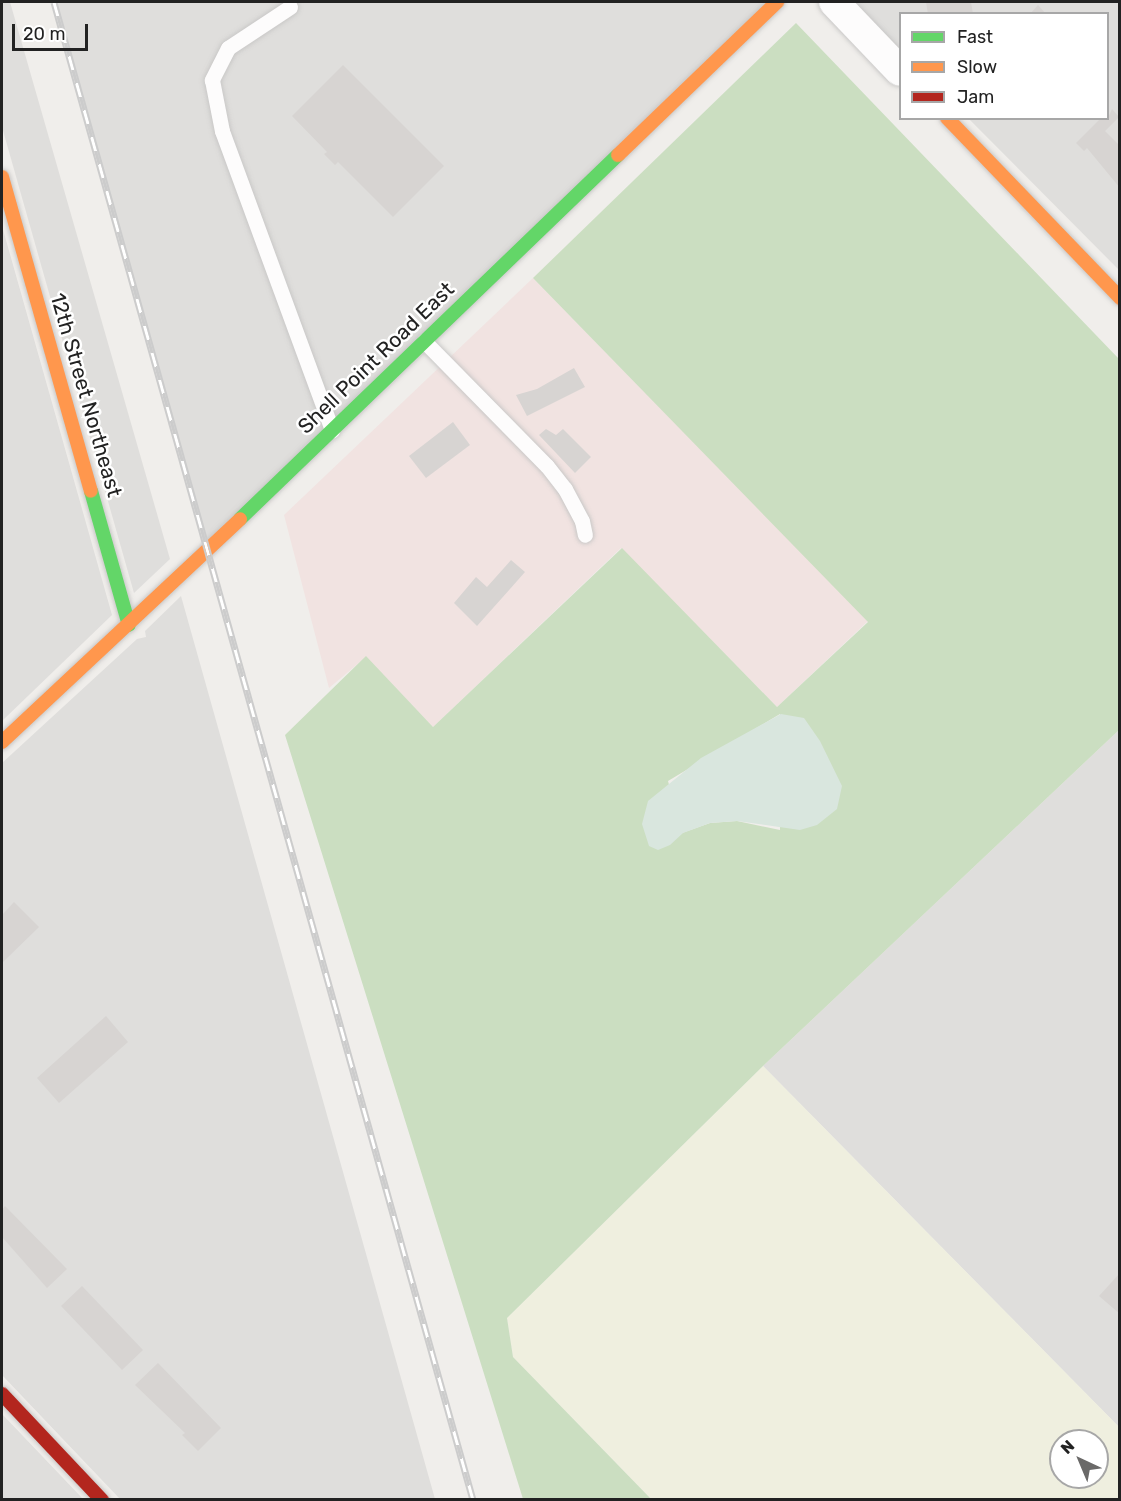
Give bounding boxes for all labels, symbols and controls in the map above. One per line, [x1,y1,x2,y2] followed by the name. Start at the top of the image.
[15,12,92,50] scale bar
[899,12,1109,120] legend
[23,23,65,45] text: 20 m
[957,26,993,48] text: Fast
[957,56,997,78] text: Slow
[957,86,994,108] text: Jam
[293,277,459,439] street label: Shell Point Road East
[45,290,127,500] street label: 12th Street Northeast
[1049,1429,1109,1489] north arrow
[1057,1436,1078,1458] text: N

